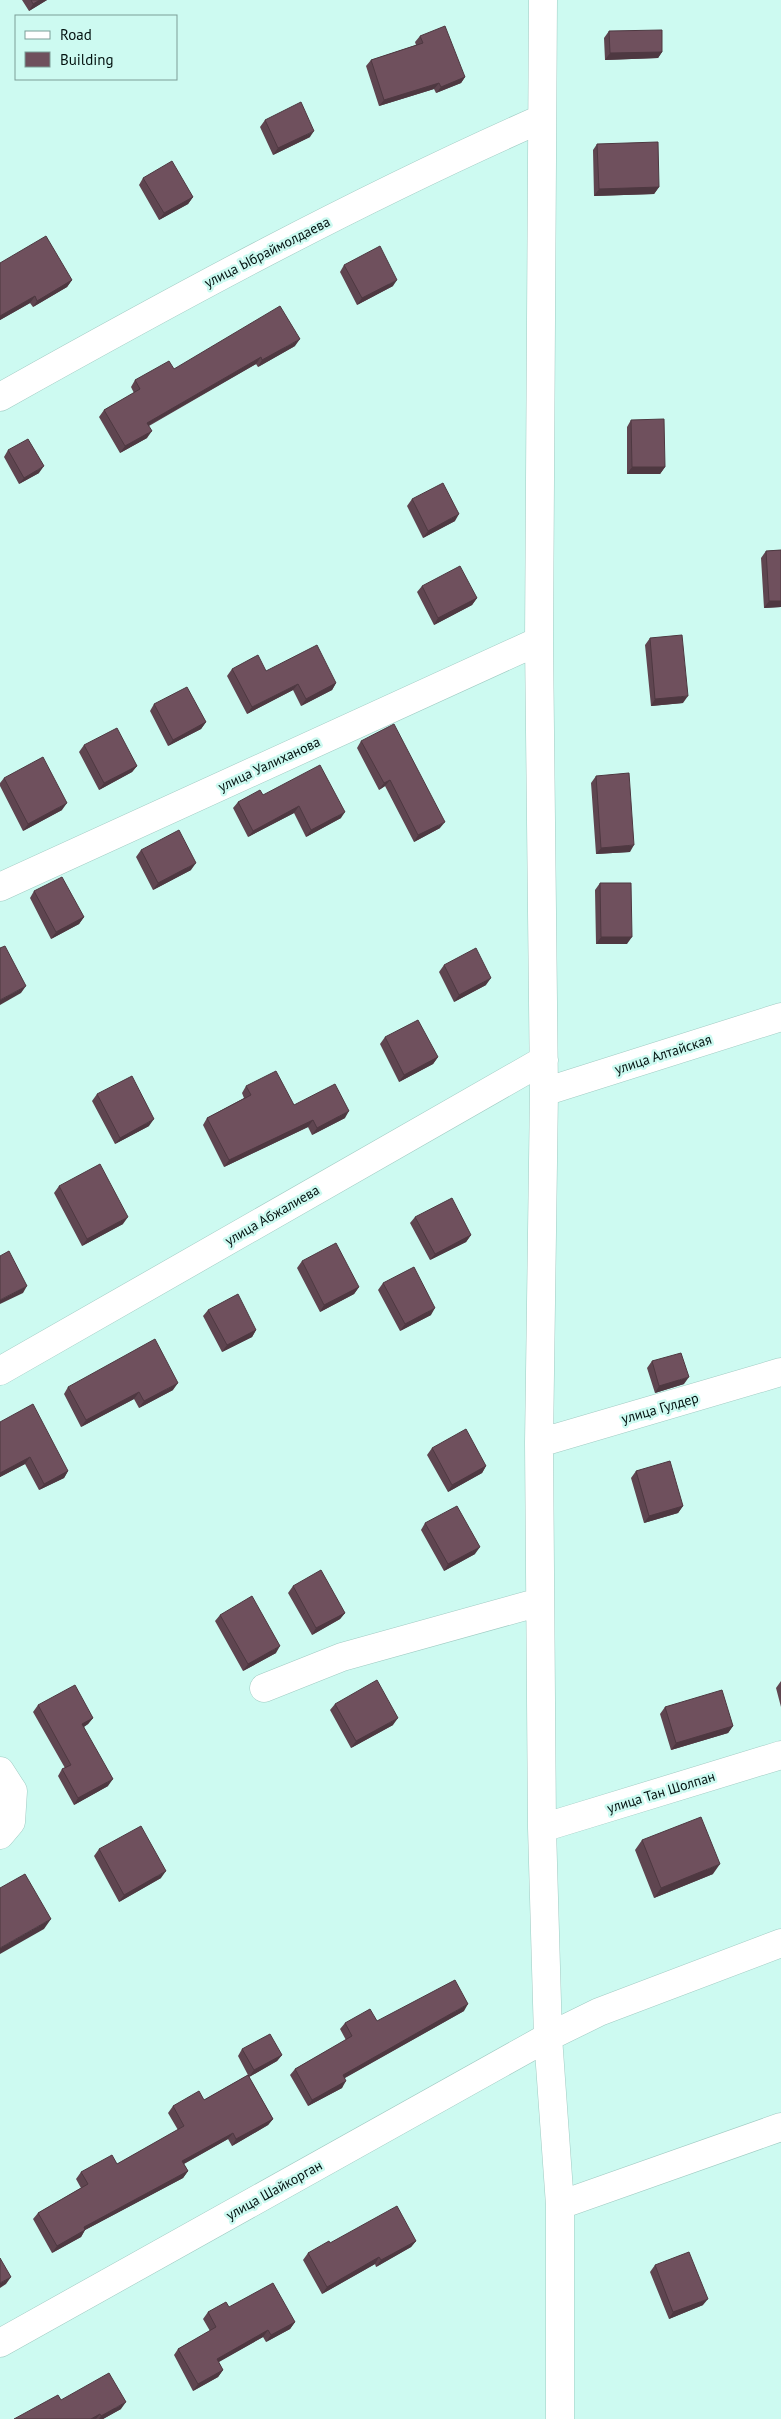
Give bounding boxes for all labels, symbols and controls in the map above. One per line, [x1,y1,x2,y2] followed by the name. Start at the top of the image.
[15,15,178,80] legend
[60,25,92,44] text: Road
[60,50,114,69] text: Building
[201,212,333,292] street label: улица Ыбраймолдаева
[215,732,323,796] street label: улица Уалиханова
[612,1030,714,1078] street label: улица Алтайская
[221,1181,323,1249] street label: улица Абжалиева
[619,1388,701,1428] street label: улица Гулдер
[605,1767,717,1817] street label: улица Тан Шолпан
[223,2156,325,2224] street label: улица Шайкорган

